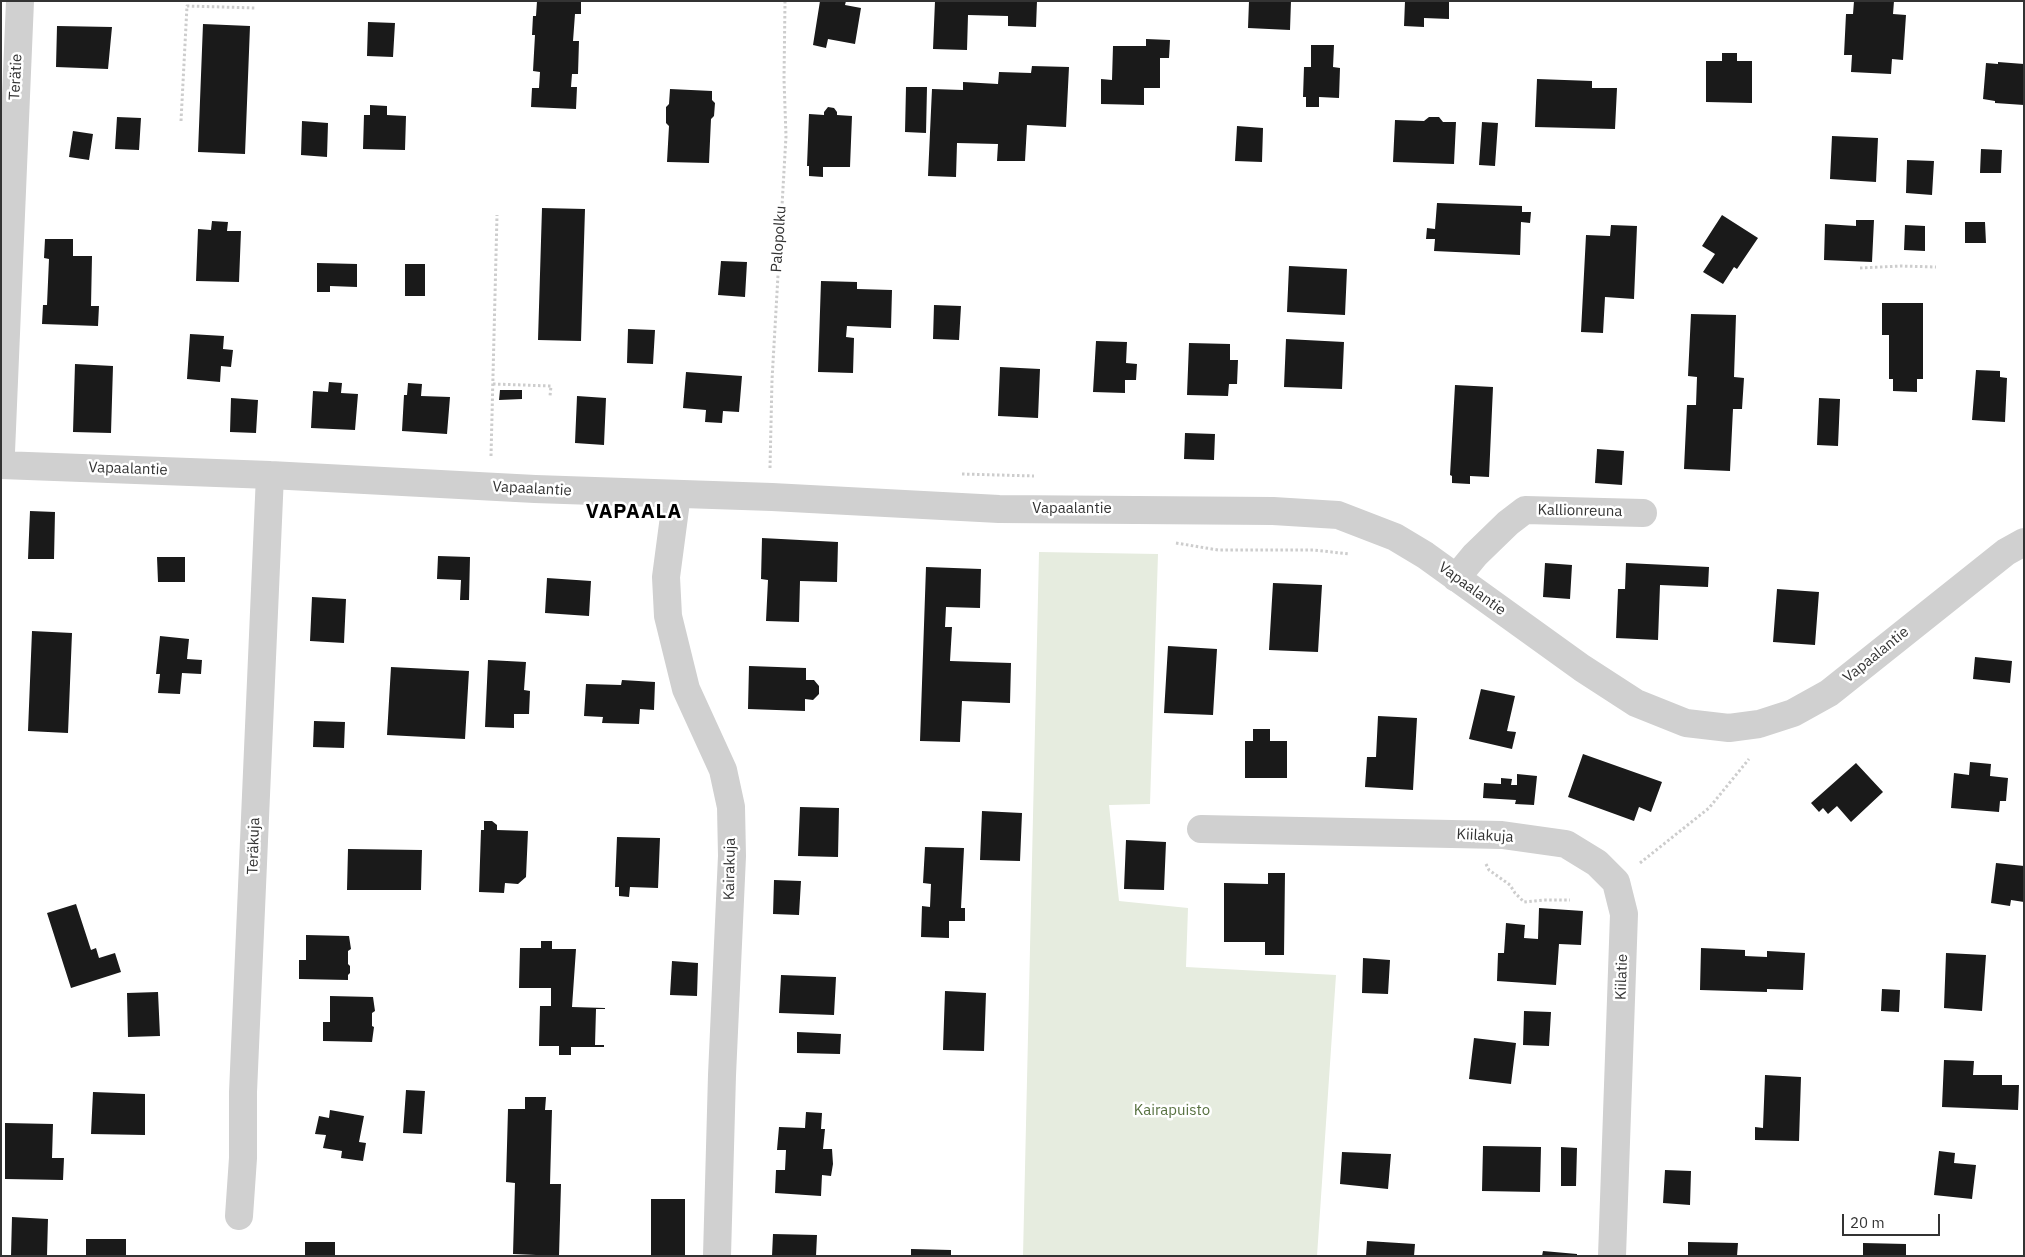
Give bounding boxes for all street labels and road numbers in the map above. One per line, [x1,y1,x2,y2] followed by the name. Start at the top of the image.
[6,53,26,101] street label: Terätie
[768,205,790,273] street label: Palopolku
[88,459,168,479] street label: Vapaalantie
[492,478,572,500] street label: Vapaalantie
[1032,500,1112,518] street label: Vapaalantie
[1537,501,1623,521] street label: Kallionreuna
[1435,558,1509,620] street label: Vapaalantie
[1840,623,1912,687] street label: Vapaalantie
[244,817,264,875] street label: Teräkuja
[1456,826,1514,846] street label: Kiilakuja
[720,838,740,900] street label: Kairakuja
[1612,954,1632,1000] street label: Kiilatie

